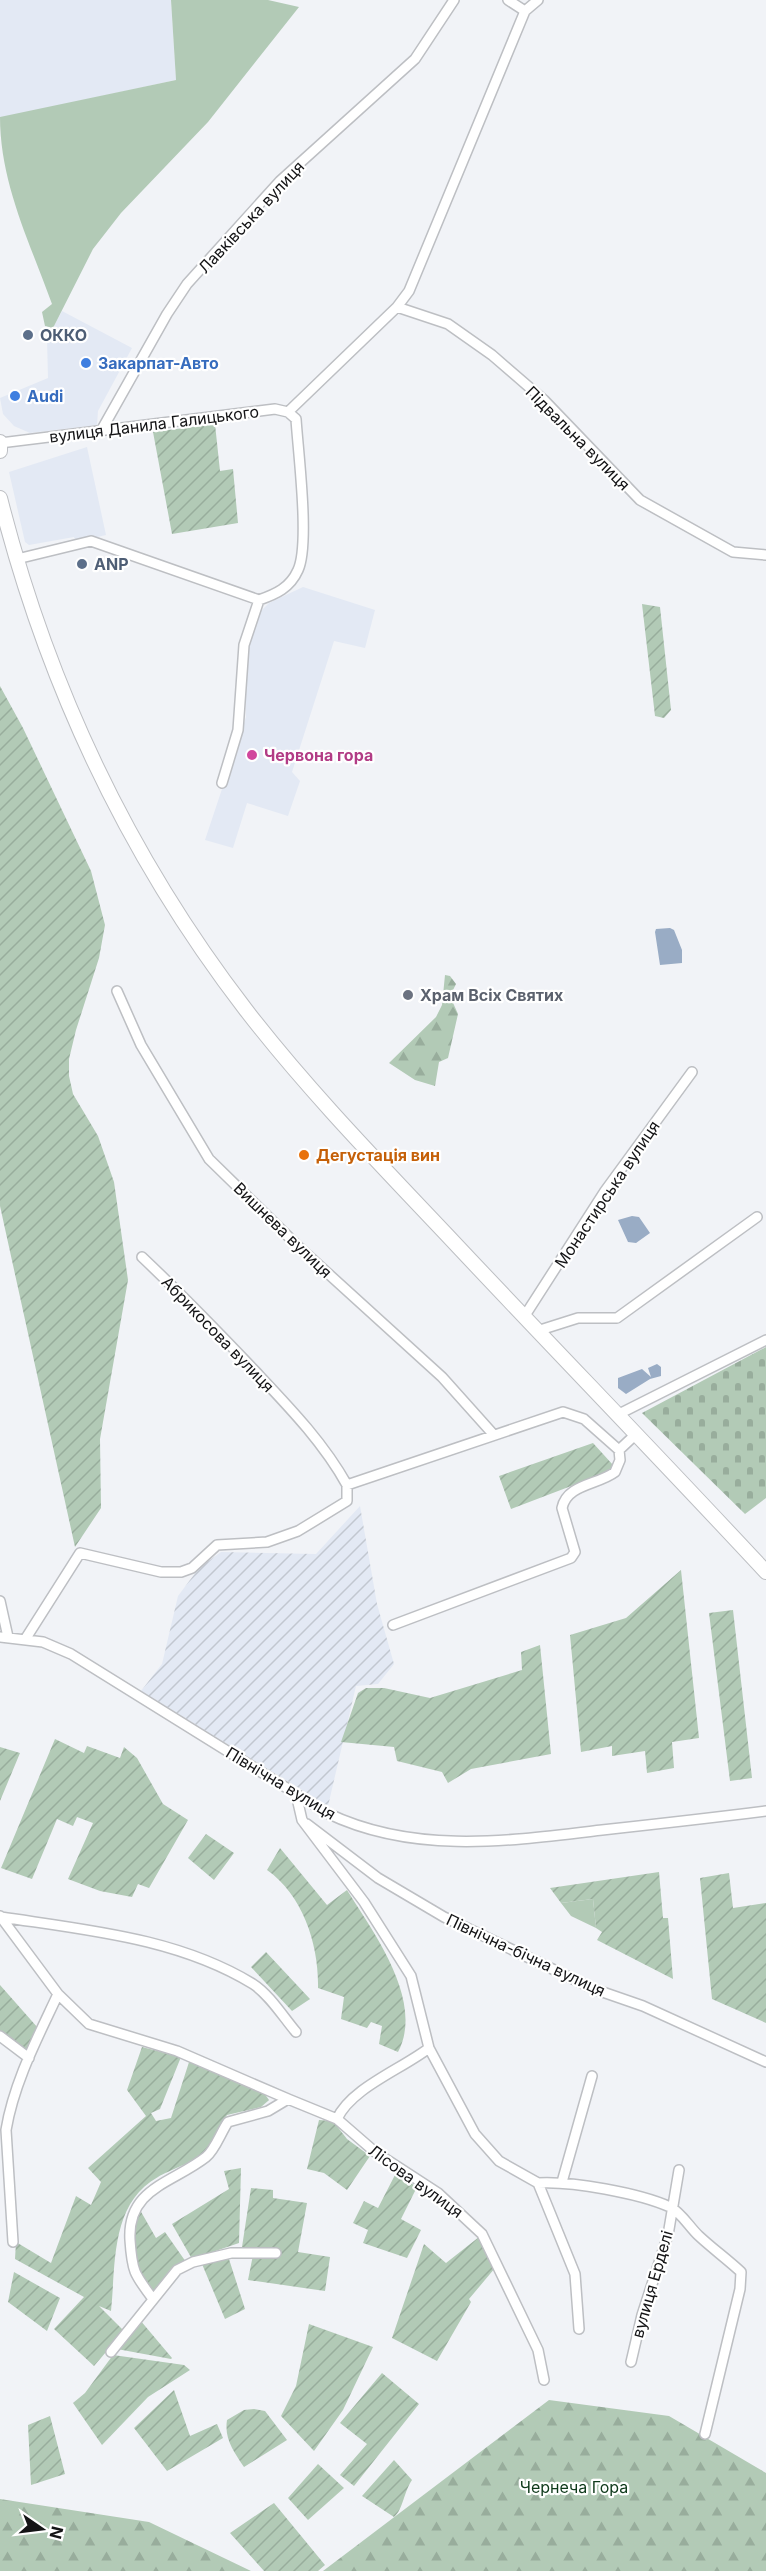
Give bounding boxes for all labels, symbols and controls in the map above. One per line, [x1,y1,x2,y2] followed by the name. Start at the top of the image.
[194,157,308,277] street label: Лавківська вулиця
[40,325,87,345] place label: ОККО
[21,328,35,342] marker: ОККО
[98,353,219,373] place label: Закарпат-Авто
[79,356,93,370] marker: Закарпат-Авто
[522,382,634,494] street label: Підвальна вулиця
[27,386,63,406] place label: Audi
[8,389,22,403] marker: Audi
[48,401,260,447] street label: вулиця Данила Галицького
[94,554,129,574] place label: ANP
[75,557,89,571] marker: ANP
[264,745,373,765] place label: Червона гора
[245,748,259,762] marker: Червона гора
[420,985,563,1005] place label: Храм Всіх Святих
[401,988,415,1002] marker: Храм Всіх Святих
[550,1117,664,1271] street label: Монастирська вулиця
[316,1145,440,1165] place label: Дегустація вин
[297,1148,311,1162] marker: Дегустація вин
[230,1178,336,1282] street label: Вишнева вулиця
[158,1272,278,1396] street label: Абрикосова вулиця
[222,1742,340,1824] street label: Північна вулиця
[443,1909,609,2001] street label: Північна-бічна вулиця
[365,2140,467,2222] street label: Лісова вулиця
[627,2228,677,2340] street label: вулиця Ерделі
[520,2477,628,2497] park label: Чернеча Гора
[12,2499,72,2559] north arrow
[45,2524,68,2541] text: N

